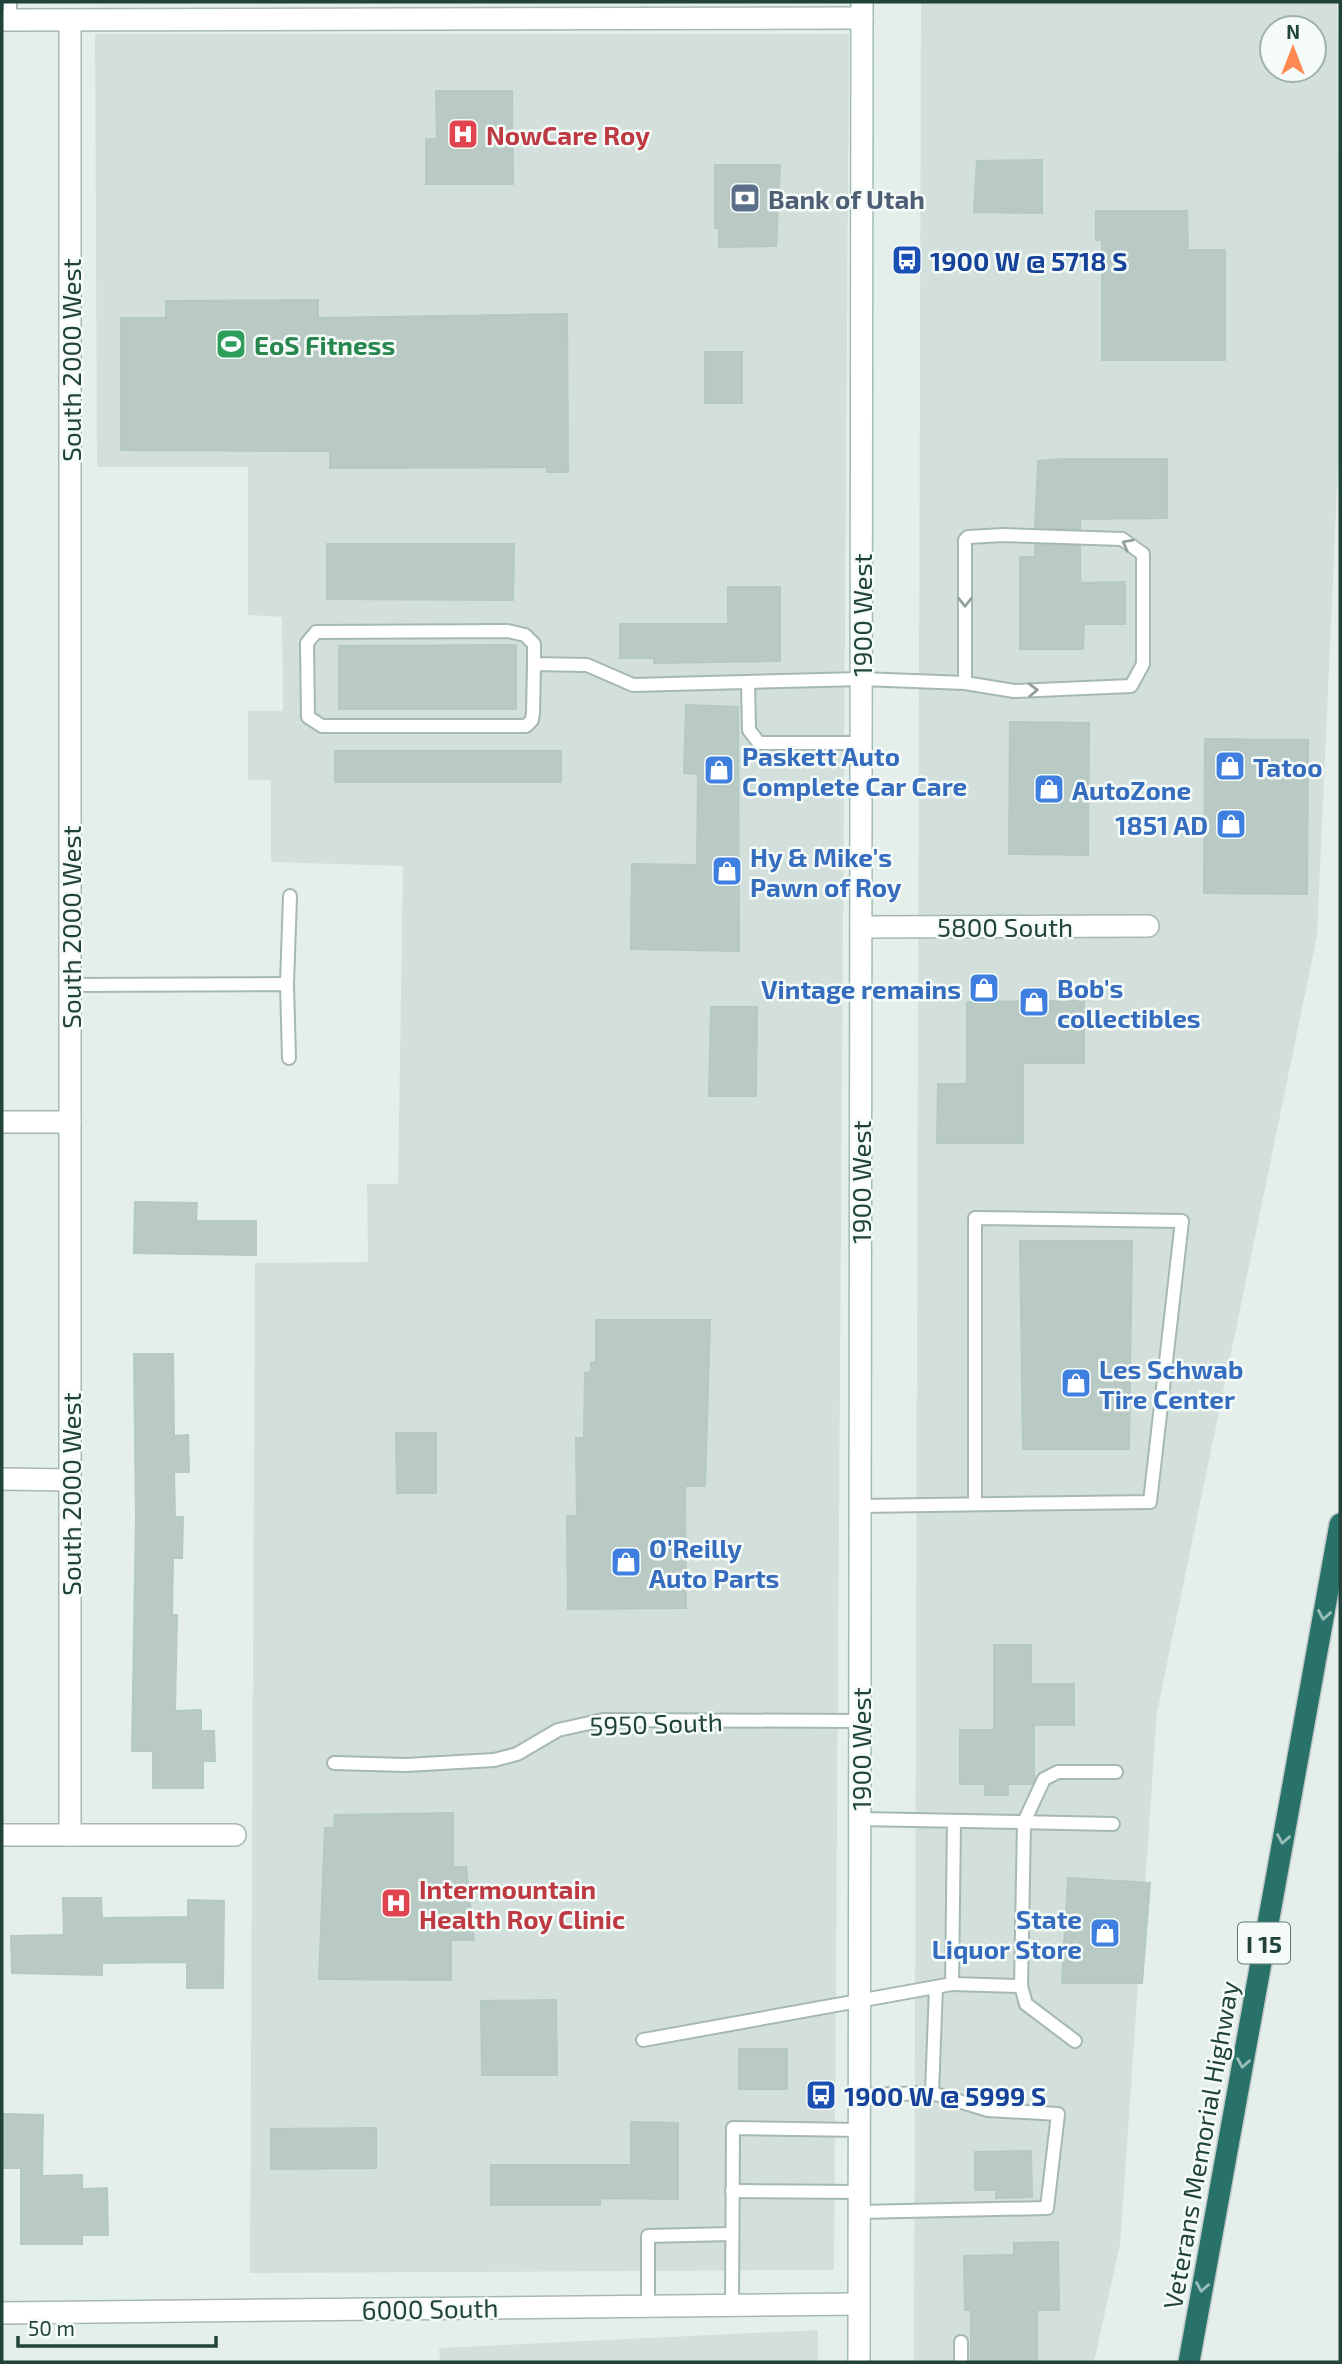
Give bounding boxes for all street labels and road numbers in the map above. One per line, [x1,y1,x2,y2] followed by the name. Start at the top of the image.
[55,258,86,462] street label: South 2000 West
[846,553,877,677] street label: 1900 West
[55,825,86,1029] street label: South 2000 West
[937,911,1073,942] street label: 5800 South
[845,1120,876,1244] street label: 1900 West
[55,1392,86,1596] street label: South 2000 West
[845,1687,876,1811] street label: 1900 West
[589,1705,723,1741] street label: 5950 South
[1238,1922,1290,1964] road number: I 15
[1156,1978,1244,2311] street label: Veterans Memorial Highway
[361,2291,499,2325] street label: 6000 South

